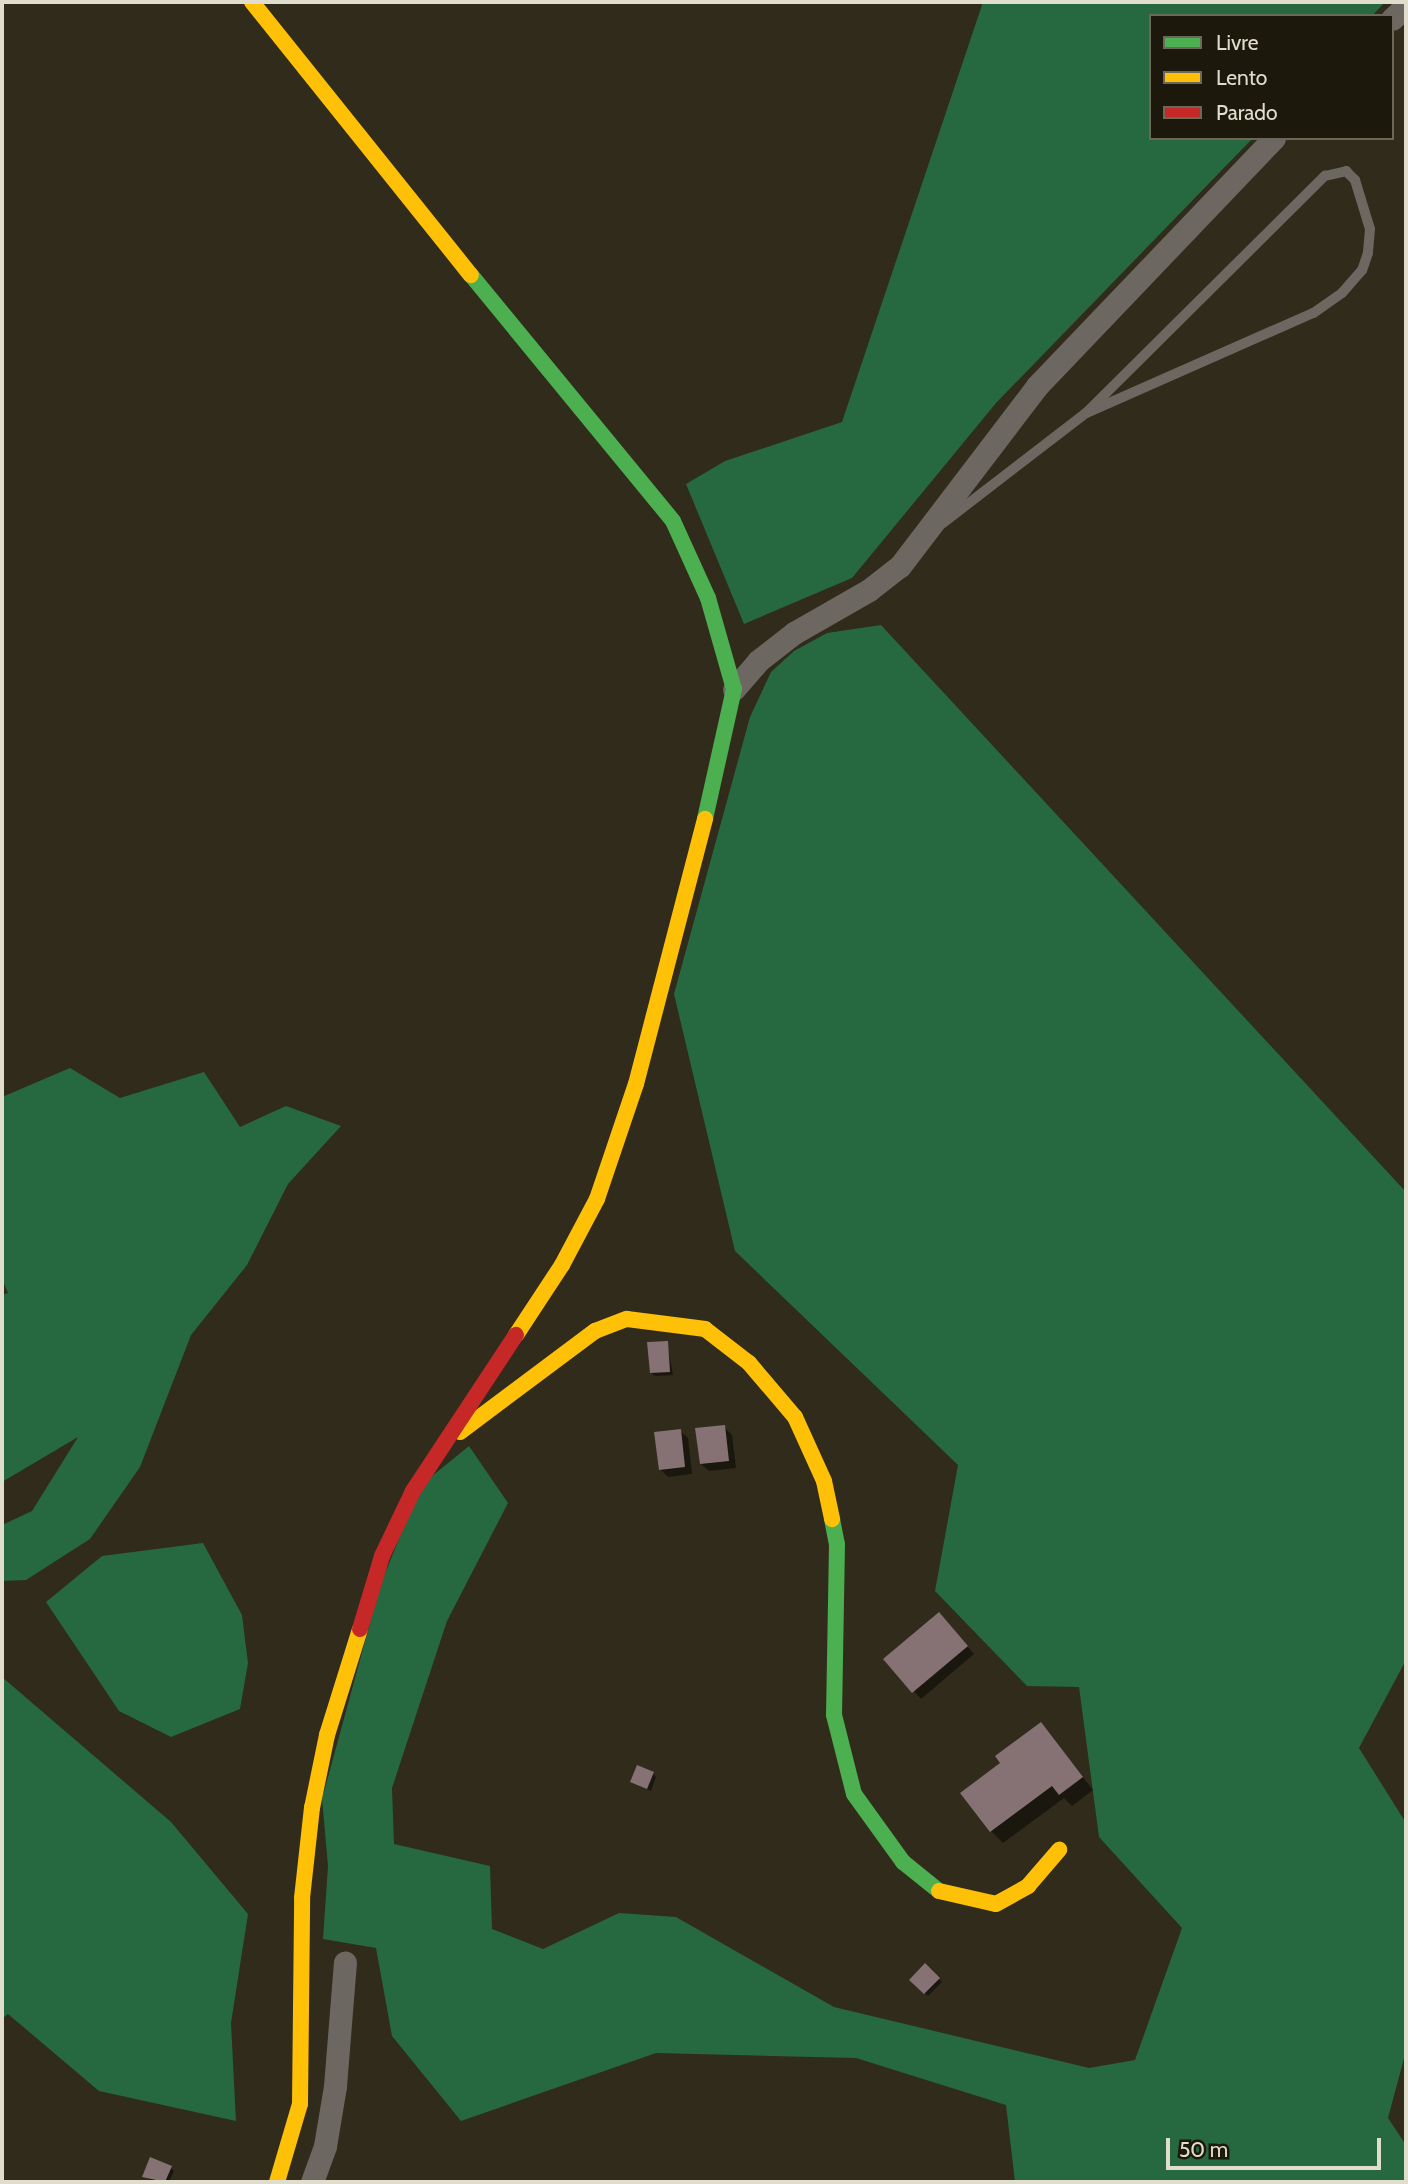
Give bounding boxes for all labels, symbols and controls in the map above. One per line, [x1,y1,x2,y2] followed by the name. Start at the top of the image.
[1149,14,1394,140] legend
[1216,30,1258,55] text: Livre
[1216,65,1267,90] text: Lento
[1216,100,1278,125] text: Parado
[1170,2124,1385,2168] scale bar
[1179,2137,1228,2162] text: 50 m

